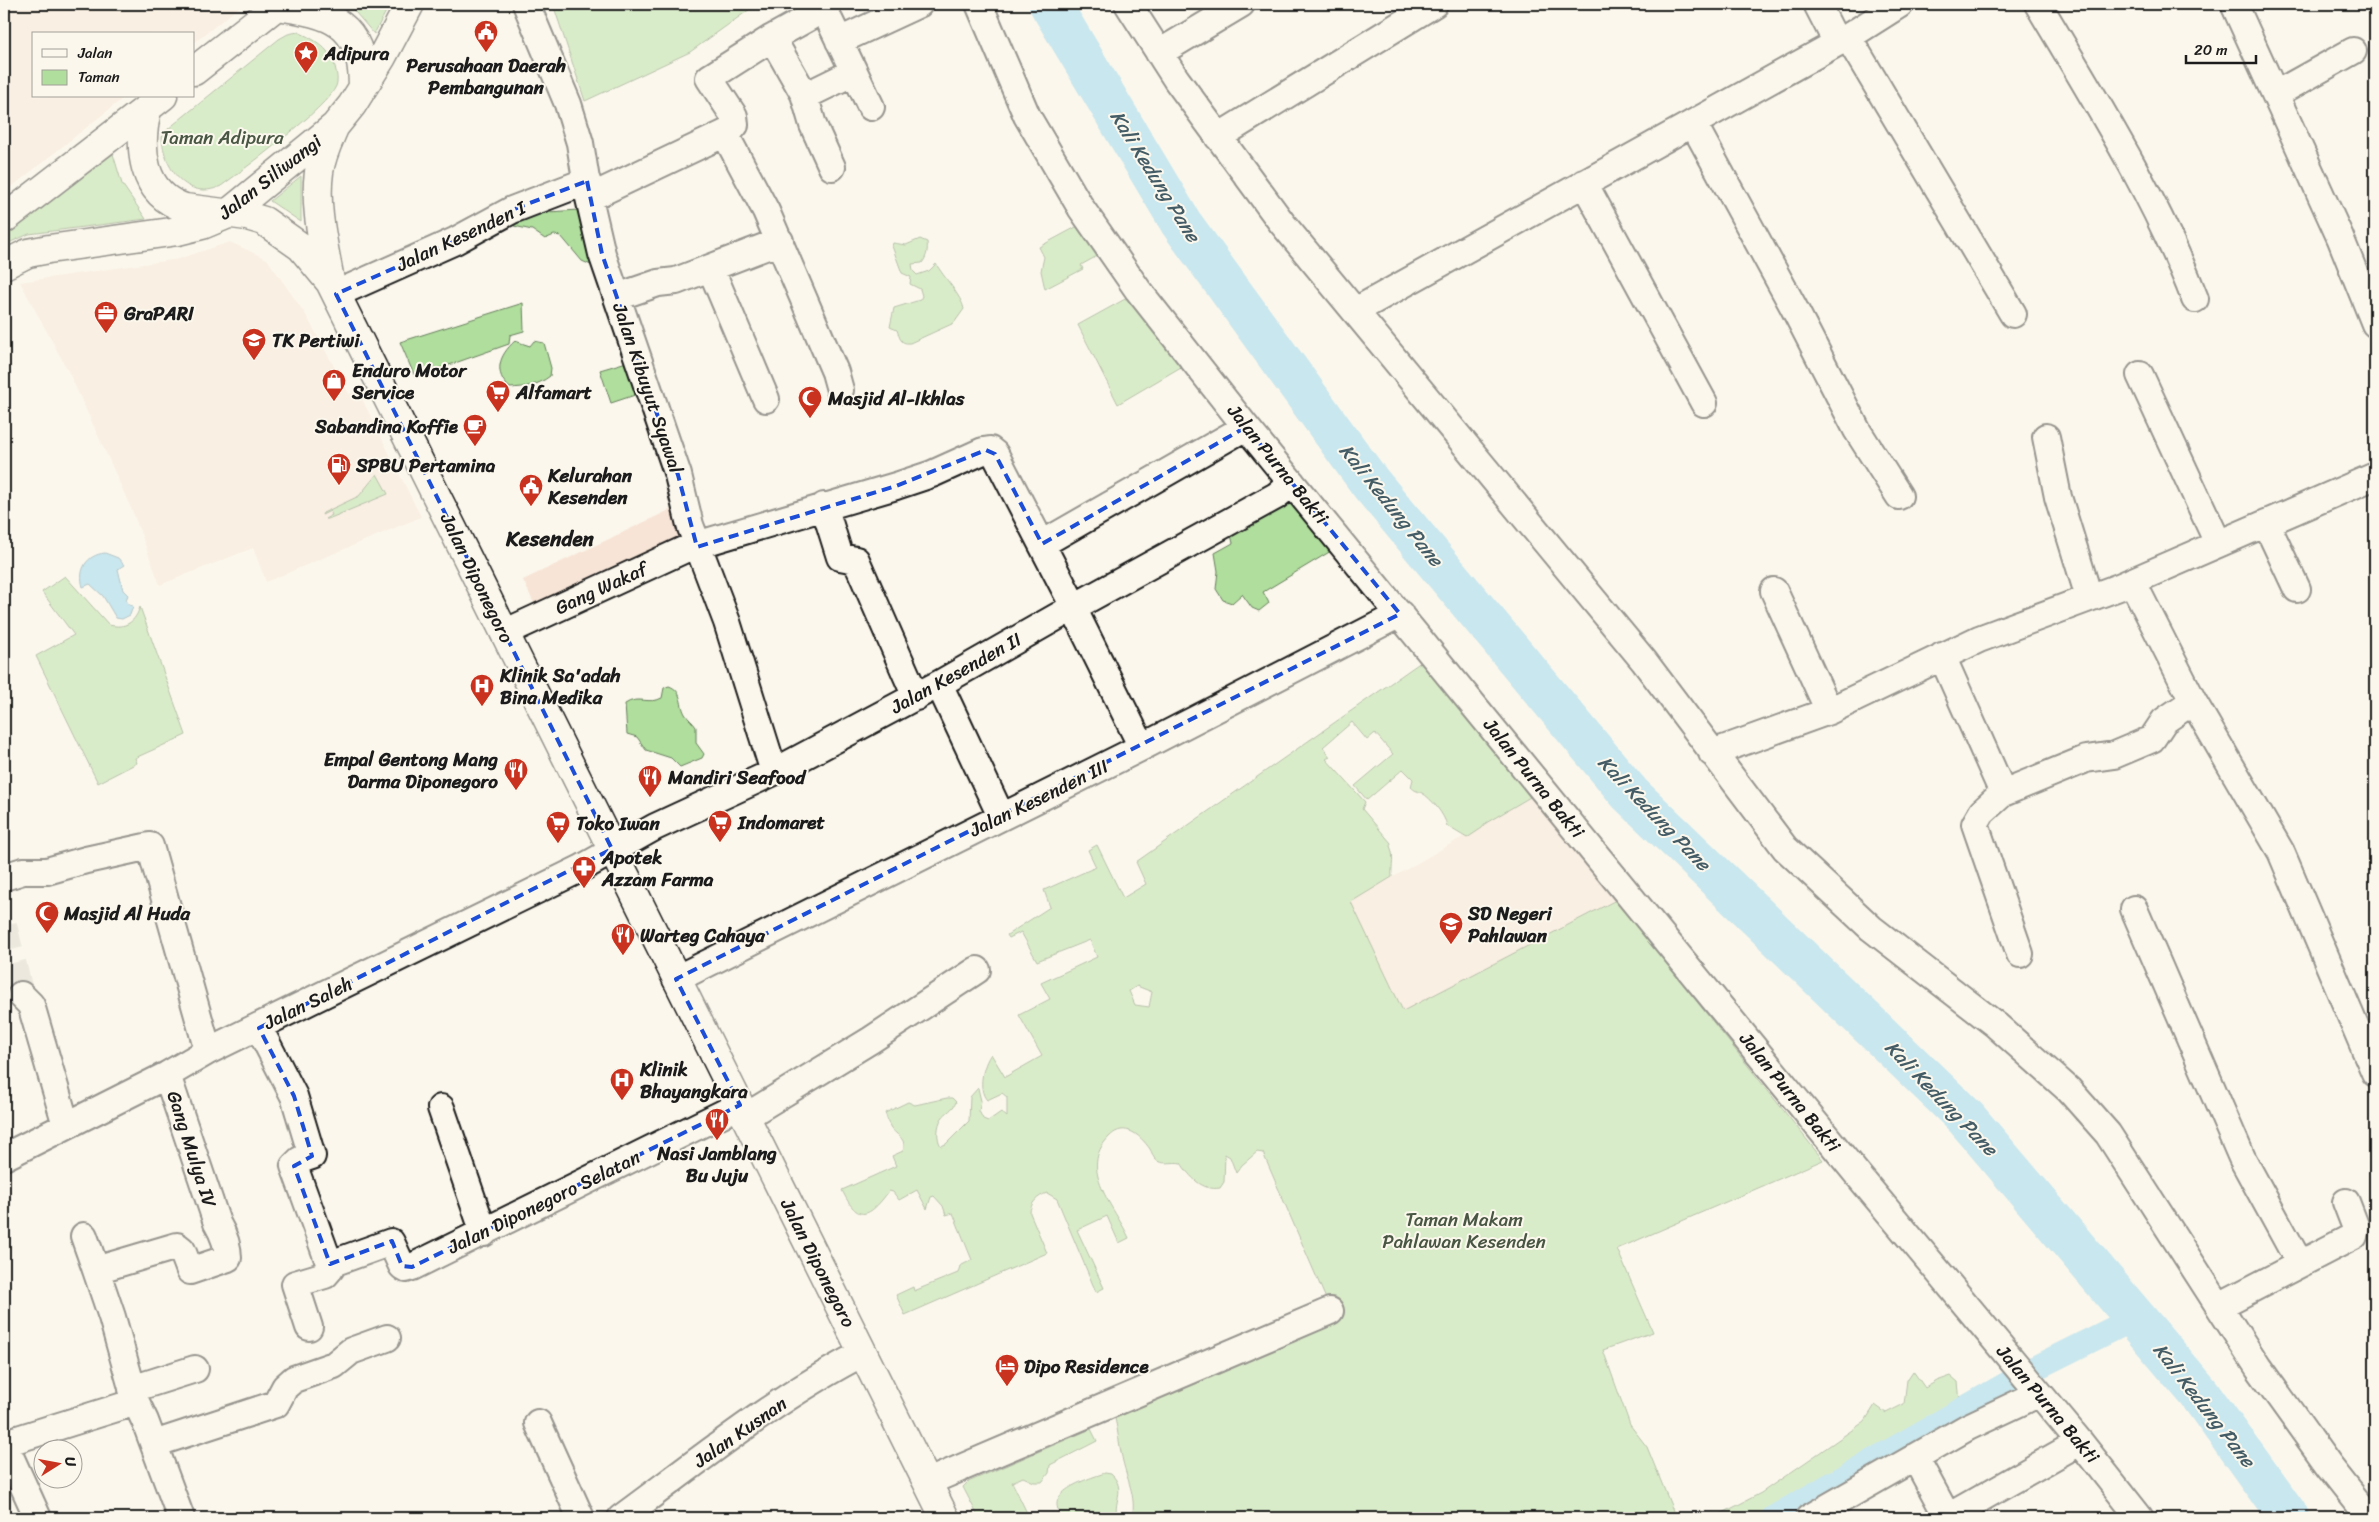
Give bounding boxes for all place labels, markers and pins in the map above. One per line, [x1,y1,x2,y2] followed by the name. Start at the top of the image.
[473,19,499,53] public building icon: Perusahaan Daerah Pembangunan
[323,37,390,70] place label: Adipura
[293,40,319,74] place icon: Adipura
[406,49,566,104] place label: Perusahaan Daerah Pembangunan
[123,297,195,330] place label: GraPARI
[93,300,119,334] office icon: GraPARI
[272,324,360,357] place label: TK Pertiwi
[241,327,267,361] school or university icon: TK Pertiwi
[351,354,468,409] place label: Enduro Motor Service
[321,368,347,402] shop icon: Enduro Motor Service
[515,376,593,409] place label: Alfamart
[485,379,511,413] supermarket icon: Alfamart
[827,382,966,415] place label: Masjid Al-Ikhlas
[797,385,823,419] mosque icon: Masjid Al-Ikhlas
[314,410,459,443] place label: Sabandina Koffie
[462,413,488,447] cafe icon: Sabandina Koffie
[355,449,496,482] place label: SPBU Pertamina
[326,452,352,486] fuel station icon: SPBU Pertamina
[547,459,633,514] place label: Kelurahan Kesenden
[518,473,544,507] public building icon: Kelurahan Kesenden
[499,659,620,714] place label: Klinik Sa'adah Bina Medika
[469,673,495,707] hospital icon: Klinik Sa'adah Bina Medika
[324,743,498,798] place label: Empal Gentong Mang Darma Diponegoro
[503,757,529,791] restaurant icon: Empal Gentong Mang Darma Diponegoro
[667,761,807,794] place label: Mandiri Seafood
[637,764,663,798] restaurant icon: Mandiri Seafood
[737,806,826,839] place label: Indomaret
[576,807,660,840] place label: Toko Iwan
[707,809,733,843] supermarket icon: Indomaret
[545,810,571,844] supermarket icon: Toko Iwan
[601,841,714,896] place label: Apotek Azzam Farma
[571,855,597,889] pharmacy icon: Apotek Azzam Farma
[63,897,191,930] place label: Masjid Al Huda
[1467,897,1553,952] place label: SD Negeri Pahlawan
[34,900,60,934] mosque icon: Masjid Al Huda
[1438,911,1464,945] school or university icon: SD Negeri Pahlawan
[640,919,765,952] place label: Warteg Cahaya
[610,922,636,956] restaurant icon: Warteg Cahaya
[639,1053,748,1108] place label: Klinik Bhayangkara
[609,1067,635,1101] hospital icon: Klinik Bhayangkara
[704,1107,730,1141] restaurant icon: Nasi Jamblang Bu Juju
[656,1137,777,1192] place label: Nasi Jamblang Bu Juju
[1024,1350,1149,1383] place label: Dipo Residence
[994,1353,1020,1387] hotel icon: Dipo Residence

